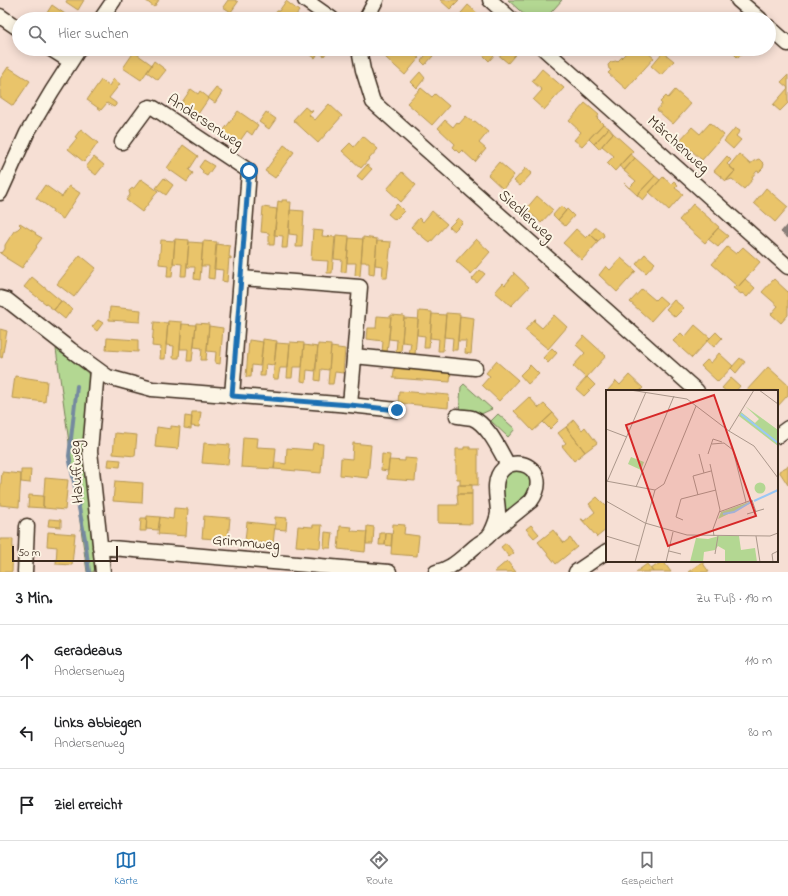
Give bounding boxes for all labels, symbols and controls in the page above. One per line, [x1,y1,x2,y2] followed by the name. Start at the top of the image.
[12,12,776,56] search box
[26,23,48,45] icon: search
[58,23,129,45] text: Hier suchen
[162,88,248,156] street label: Andersenweg
[641,110,715,180] street label: Märchenweg
[240,162,258,180] route start
[492,184,560,248] street label: Siedlerweg
[606,390,778,562] inset map
[388,401,406,419] route end
[63,440,91,504] street label: Hauffweg
[211,528,281,558] street label: Grimmweg
[12,544,118,563] scale bar
[18,545,40,561] text: 50 m
[16,586,53,611] text: 3 Min.
[696,589,772,608] text: Zu Fuß · 190 m
[54,640,122,662] text: Geradeaus
[16,650,38,672] icon: ahead
[745,651,772,670] text: 110 m
[54,662,125,681] text: Andersenweg
[54,712,141,734] text: Links abbiegen
[16,722,38,744] icon: left
[748,723,772,742] text: 80 m
[54,734,125,753] text: Andersenweg
[16,794,38,816] icon: arrive
[54,794,122,816] text: Ziel erreicht
[114,849,138,889] tab: Karte
[366,849,393,889] tab: Route
[621,849,674,889] tab: Gespeichert

